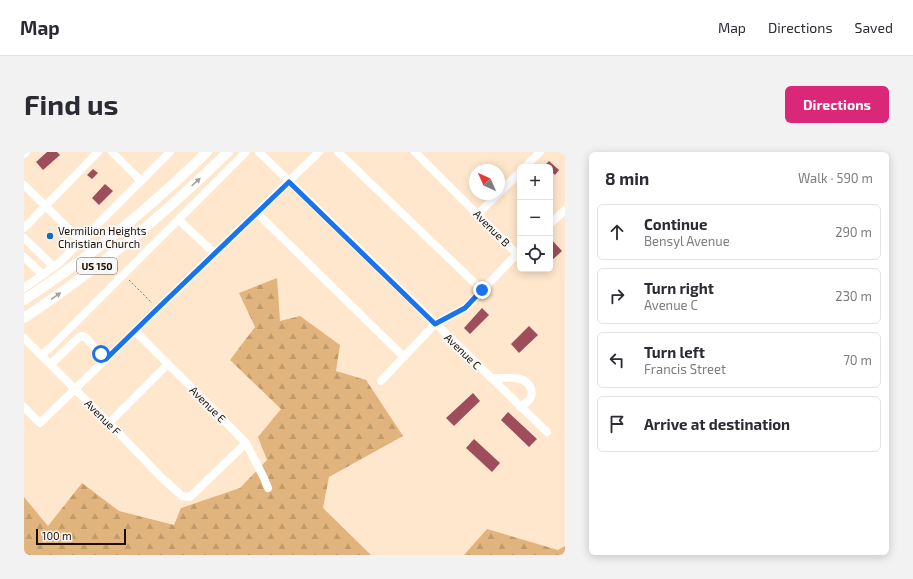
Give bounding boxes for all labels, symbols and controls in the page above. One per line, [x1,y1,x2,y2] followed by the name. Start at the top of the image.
[20,16,60,39] text: Map
[718,19,746,36] text: Map
[768,19,833,36] text: Directions
[855,19,893,36] text: Saved
[785,86,889,123] button: Directions
[24,87,118,121] text: Find us
[469,164,505,200] north arrow
[517,164,553,272] map controls
[517,164,553,200] button: +
[605,168,649,188] text: 8 min
[798,170,873,186] text: Walk · 590 m
[191,178,201,187] one-way arrow
[517,200,553,236] button: −
[471,207,513,249] street label: Avenue B
[644,215,707,233] text: Continue
[606,221,628,243] icon: ahead
[58,224,147,250] place label: Vermilion Heights Christian Church
[835,224,872,240] text: 290 m
[45,231,55,241] marker: Vermilion Heights Christian Church
[644,233,730,249] text: Bensyl Avenue
[517,236,553,272] button: locate
[77,258,117,274] road number: US 150
[644,279,714,297] text: Turn right
[473,281,491,299] route end
[606,285,628,307] icon: right
[835,288,872,304] text: 230 m
[51,292,61,300] one-way arrow
[644,297,698,313] text: Avenue C
[442,330,484,372] street label: Avenue C
[644,343,705,361] text: Turn left
[92,345,110,363] route start
[606,349,628,371] icon: left
[843,352,872,368] text: 70 m
[644,361,726,377] text: Francis Street
[187,383,229,425] street label: Avenue E
[82,396,124,438] street label: Avenue F
[606,413,628,435] icon: arrive
[644,415,790,433] text: Arrive at destination
[36,527,126,546] scale bar
[42,529,72,542] text: 100 m

